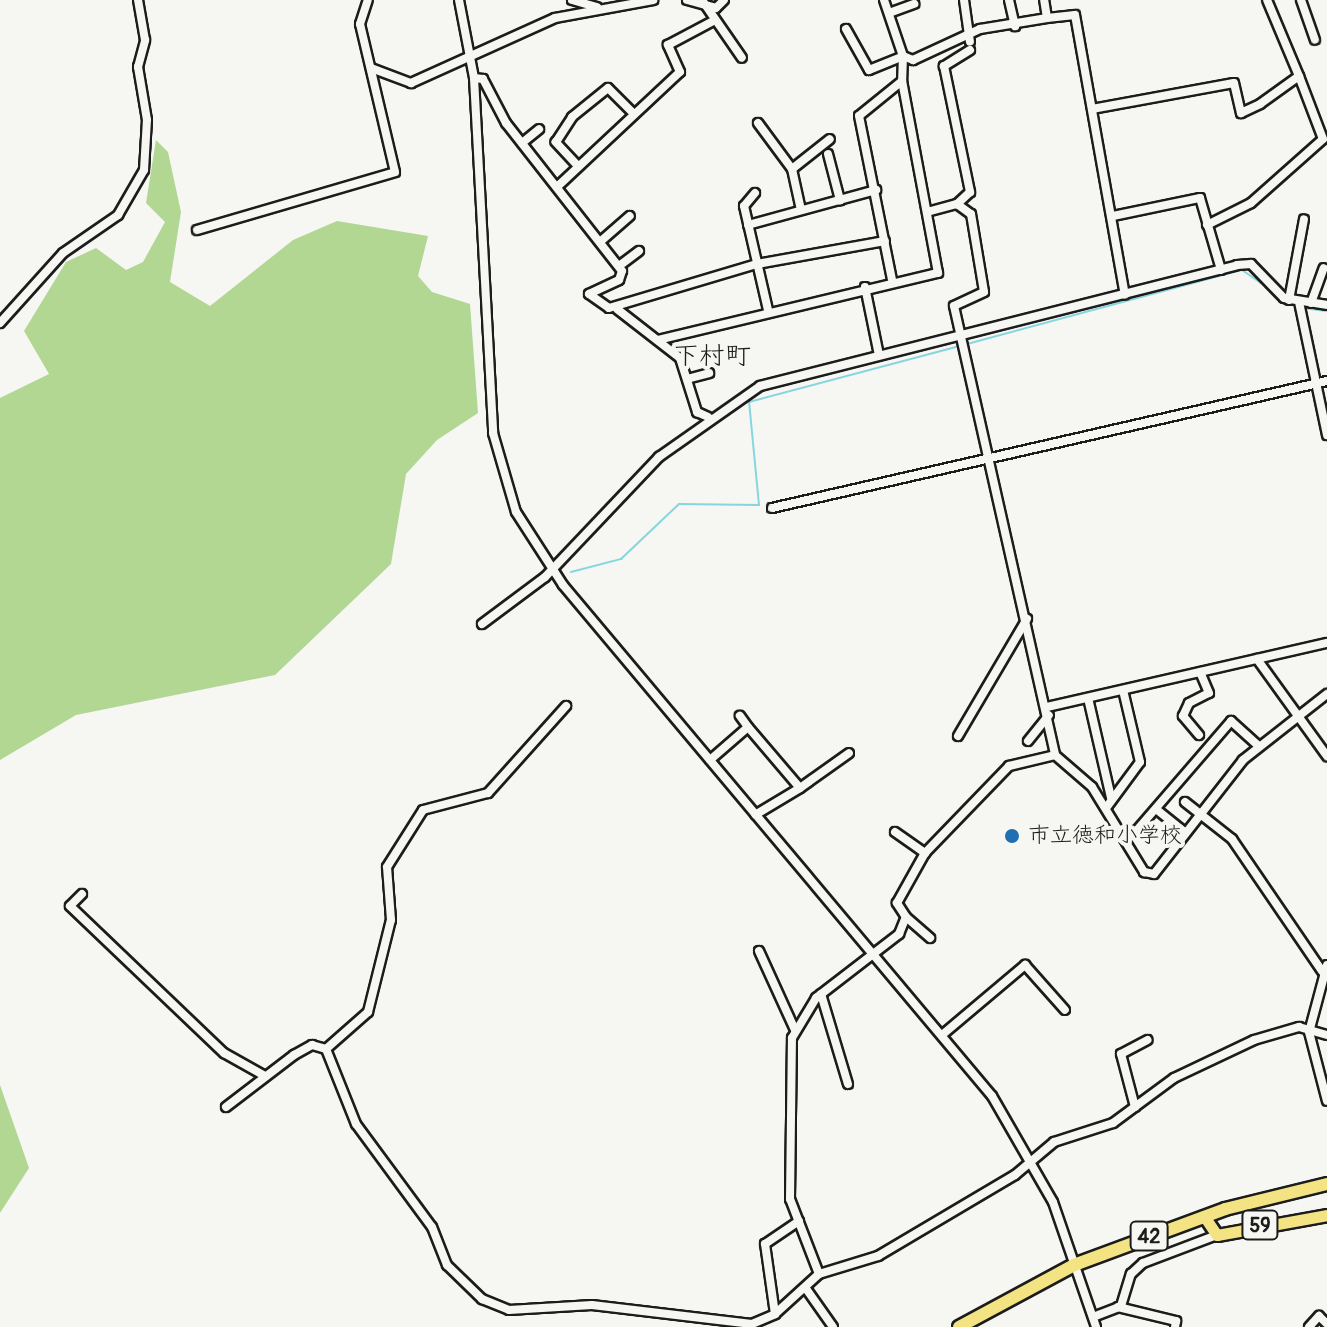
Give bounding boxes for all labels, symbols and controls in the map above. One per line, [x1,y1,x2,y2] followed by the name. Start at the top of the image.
[673,341,751,373] district label: 下村町
[1028,823,1182,849] place label: 市立徳和小学校
[1003,827,1021,845] marker: 市立徳和小学校
[1240,1209,1280,1241] road number: 59
[1129,1220,1169,1252] road number: 42

